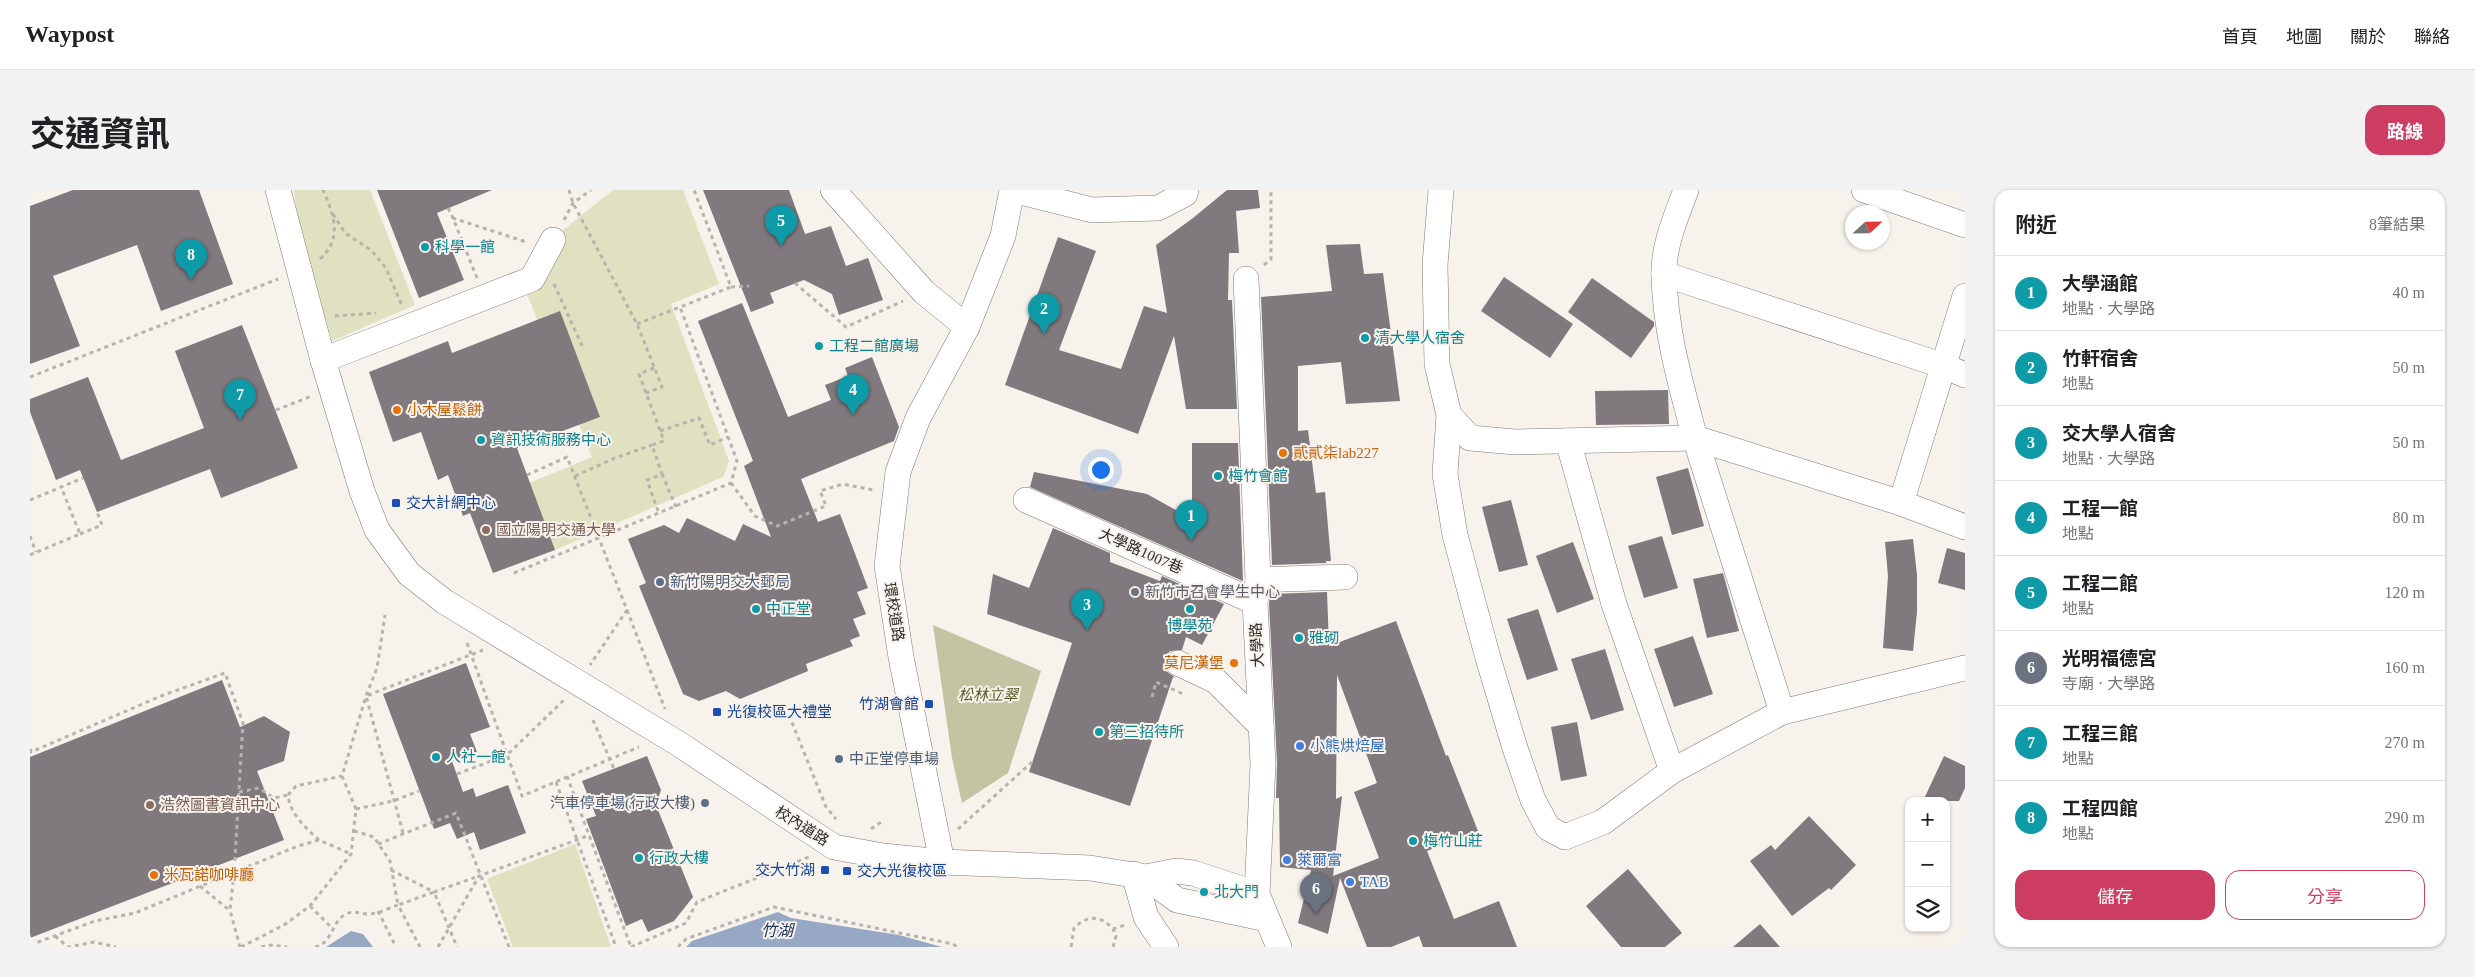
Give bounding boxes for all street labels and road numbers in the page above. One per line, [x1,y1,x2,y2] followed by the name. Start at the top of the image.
[1097,525,1185,577] street label: 大學路1007巷
[881,581,908,643] street label: 環校道路
[1248,622,1266,668] street label: 大學路
[772,802,832,849] street label: 校內道路

